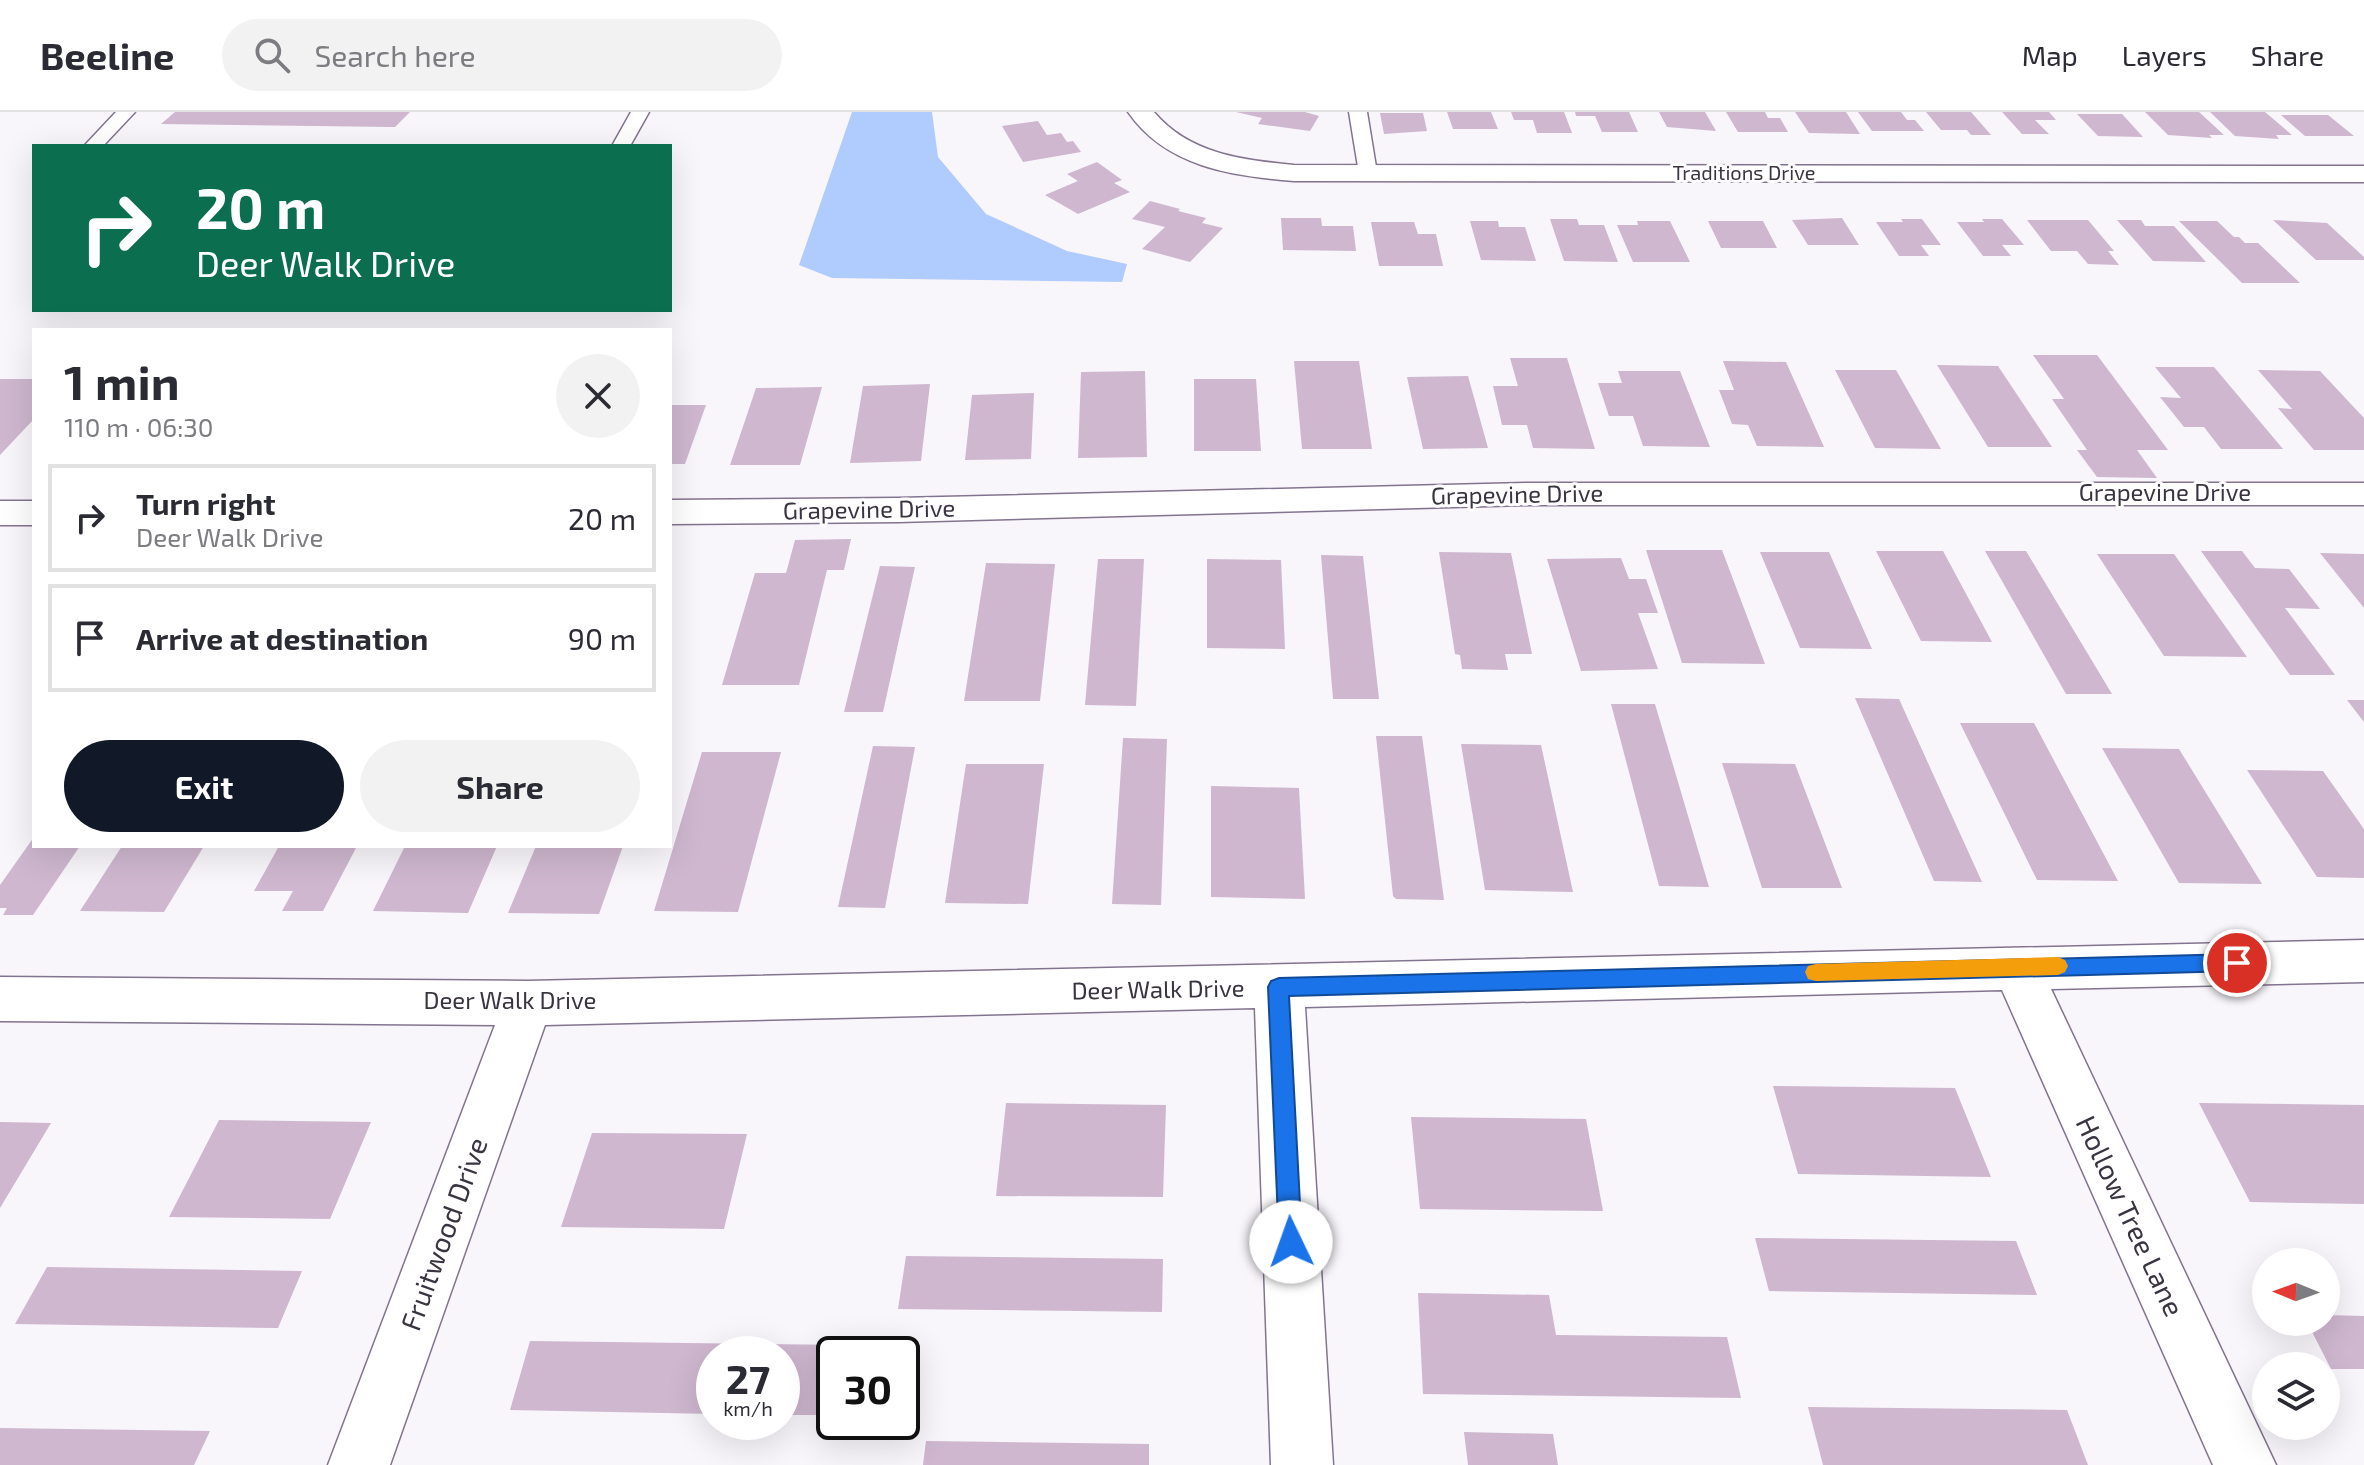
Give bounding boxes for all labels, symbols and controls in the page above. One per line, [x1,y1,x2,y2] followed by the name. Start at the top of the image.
[222,19,782,91] search box
[40,32,174,78] text: Beeline
[250,33,294,77] icon: search
[314,37,476,73] text: Search here
[2022,38,2078,72] text: Map
[2122,38,2207,72] text: Layers
[2251,38,2324,72] text: Share
[1673,160,1815,184] street label: Traditions Drive
[196,173,325,240] text: 20 m
[64,176,168,280] icon: right
[196,241,455,284] text: Deer Walk Drive
[64,352,180,410] text: 1 min
[556,354,640,438] button: close
[64,411,214,442] text: 110 m · 06:30
[1431,477,1603,510] street label: Grapevine Drive
[2079,477,2251,506] street label: Grapevine Drive
[136,485,276,521] text: Turn right
[783,492,955,525] street label: Grapevine Drive
[68,496,112,540] icon: right
[568,500,636,536] text: 20 m
[136,521,323,552] text: Deer Walk Drive
[68,616,112,660] icon: arrive
[136,620,428,656] text: Arrive at destination
[568,620,636,656] text: 90 m
[64,740,344,832] button: Exit
[360,740,640,832] button: Share
[2203,929,2271,997] pin
[2215,941,2259,985] icon: arrive
[1071,972,1245,1005] street label: Deer Walk Drive
[424,985,596,1014] street label: Deer Walk Drive
[2070,1110,2192,1321] street label: Hollow Tree Lane
[392,1132,494,1335] street label: Fruitwood Drive
[1249,1200,1333,1284] position arrow
[2252,1248,2340,1336] north arrow
[2252,1248,2340,1440] map controls
[816,1336,920,1440] speed limit sign: 30
[2252,1352,2340,1440] button: layers
[726,1354,770,1402] text: 27
[723,1396,773,1420] text: km/h

